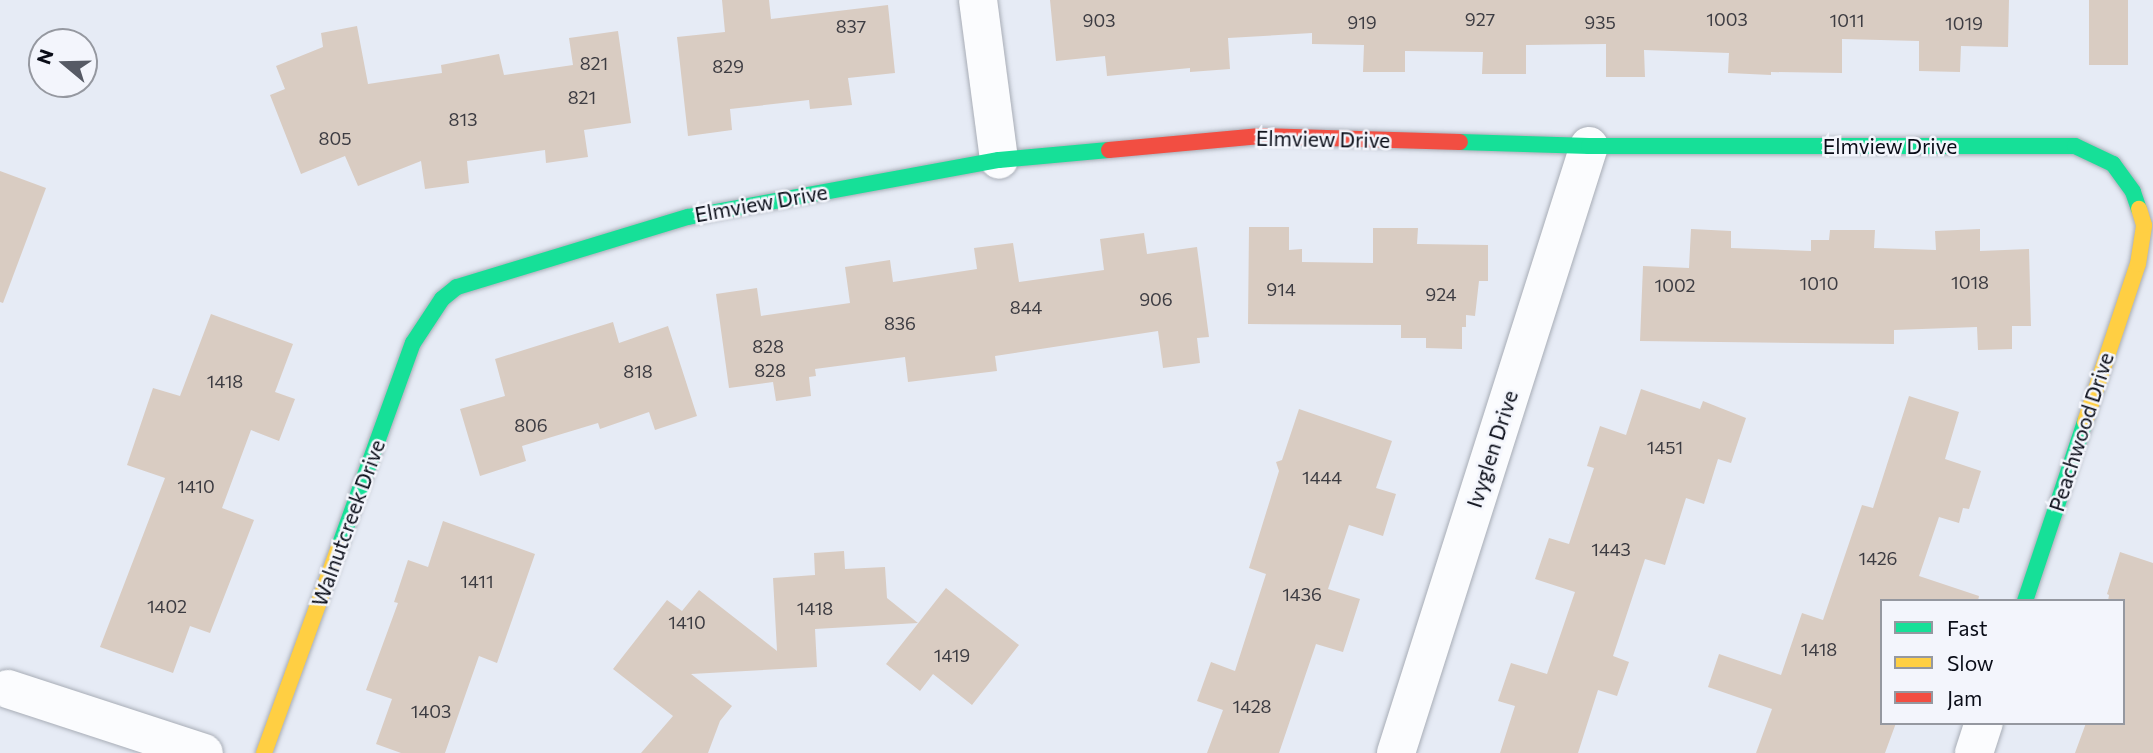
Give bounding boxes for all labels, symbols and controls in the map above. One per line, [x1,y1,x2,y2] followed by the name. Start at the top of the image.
[1465,8,1495,30] house number: 927
[1706,8,1748,30] house number: 1003
[1083,9,1115,31] house number: 903
[1830,9,1864,31] house number: 1011
[1347,11,1377,33] house number: 919
[1584,11,1616,33] house number: 935
[1945,12,1983,34] house number: 1019
[836,15,866,37] house number: 837
[28,28,98,98] north arrow
[31,46,58,67] text: N
[580,52,608,74] house number: 821
[712,55,744,77] house number: 829
[568,86,596,108] house number: 821
[449,108,477,130] house number: 813
[1256,125,1390,153] street label: Elmview Drive
[318,127,352,149] house number: 805
[1823,133,1957,159] street label: Elmview Drive
[693,179,829,227] street label: Elmview Drive
[1951,271,1989,293] house number: 1018
[1800,272,1838,294] house number: 1010
[1654,274,1696,296] house number: 1002
[1266,278,1296,300] house number: 914
[1425,283,1457,305] house number: 924
[1139,288,1173,310] house number: 906
[1010,296,1042,318] house number: 844
[884,312,916,334] house number: 836
[752,335,784,357] house number: 828
[2043,349,2119,515] street label: Peachwood Drive
[754,359,786,381] house number: 828
[623,360,653,382] house number: 818
[207,370,243,392] house number: 1418
[1461,387,1523,511] street label: Ivyglen Drive
[514,414,548,436] house number: 806
[306,436,390,610] street label: Walnutcreek Drive
[1647,436,1683,458] house number: 1451
[1302,466,1342,488] house number: 1444
[177,475,215,497] house number: 1410
[1591,538,1631,560] house number: 1443
[1858,547,1898,569] house number: 1426
[460,570,494,592] house number: 1411
[1282,583,1322,605] house number: 1436
[147,595,187,617] house number: 1402
[797,597,833,619] house number: 1418
[1880,599,2125,725] legend
[668,611,706,633] house number: 1410
[1947,615,1988,640] text: Fast
[1801,638,1837,660] house number: 1418
[934,644,970,666] house number: 1419
[1947,650,1994,675] text: Slow
[1947,685,1982,710] text: Jam
[1232,695,1272,717] house number: 1428
[411,700,451,722] house number: 1403

